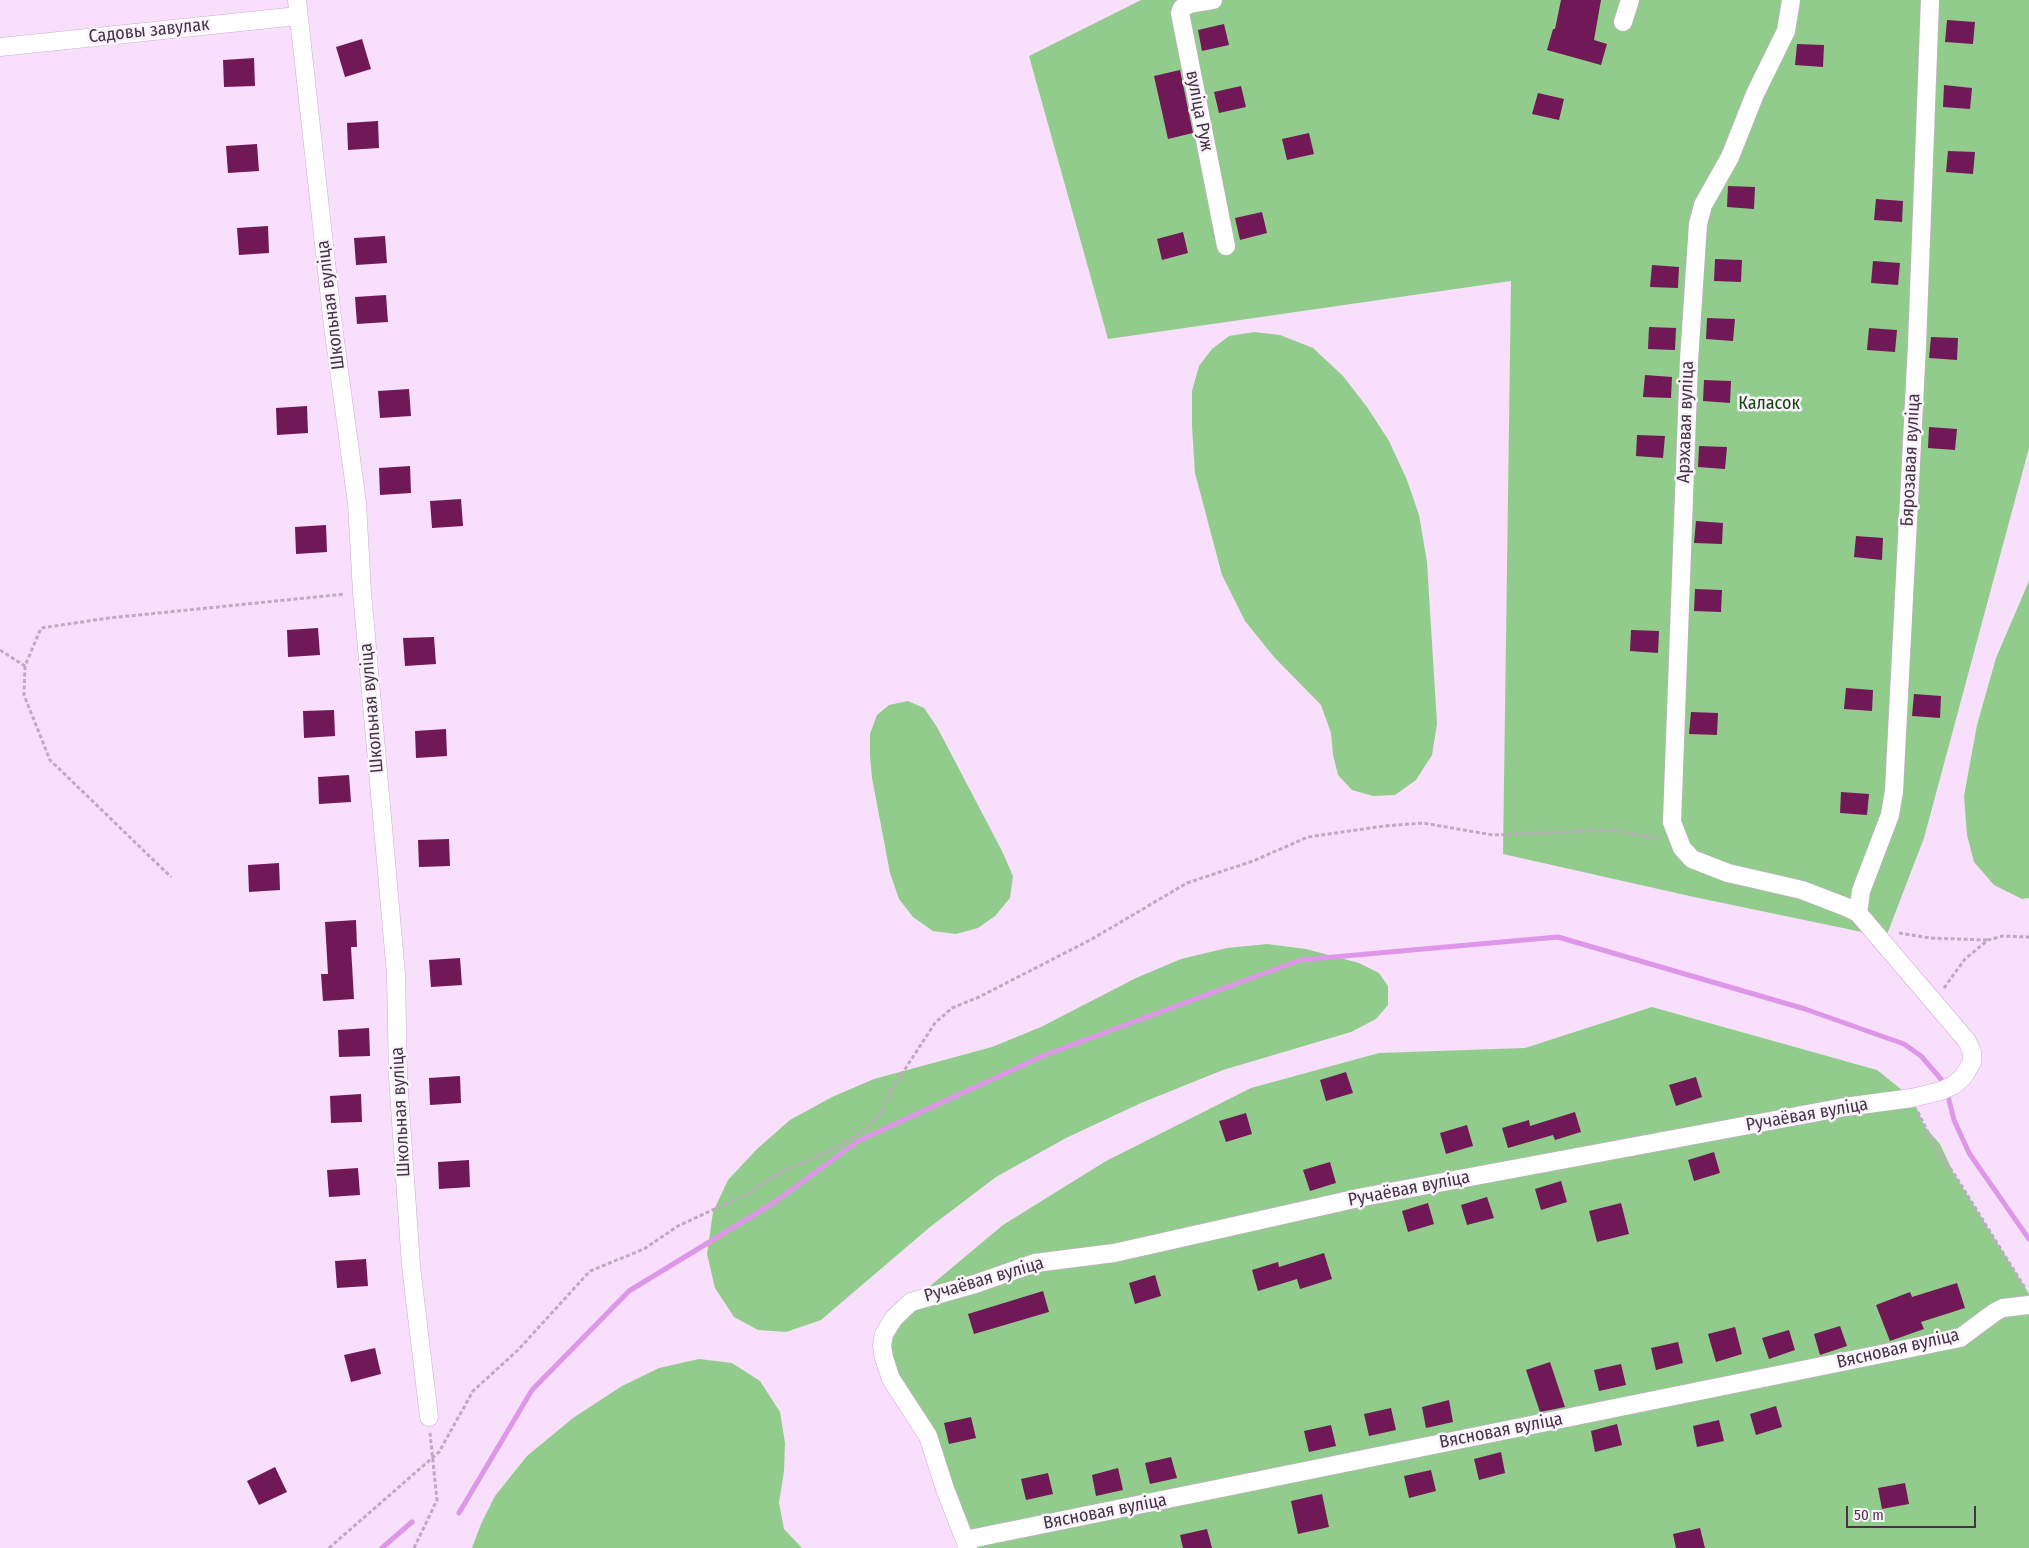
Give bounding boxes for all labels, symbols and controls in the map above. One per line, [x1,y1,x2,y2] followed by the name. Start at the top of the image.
[88,14,210,48] street label: Садовы завулак
[1181,69,1217,153] street label: вуліца Руж
[312,239,350,371] street label: Школьная вуліца
[1673,360,1699,484] street label: Арэхавая вуліца
[1738,393,1800,415] park label: Каласок
[1897,393,1925,527] street label: Бярозавая вуліца
[356,642,388,774] street label: Школьная вуліца
[387,1046,415,1178] street label: Школьная вуліца
[1744,1094,1870,1136] street label: Ручаёвая вуліца
[1346,1167,1472,1211] street label: Ручаёвая вуліца
[922,1253,1046,1307] street label: Ручаёвая вуліца
[1835,1324,1961,1374] street label: Вясновая вуліца
[1438,1408,1564,1454] street label: Вясновая вуліца
[1042,1489,1168,1535] street label: Вясновая вуліца
[1849,1496,1979,1528] scale bar
[1854,1506,1884,1524] text: 50 m

